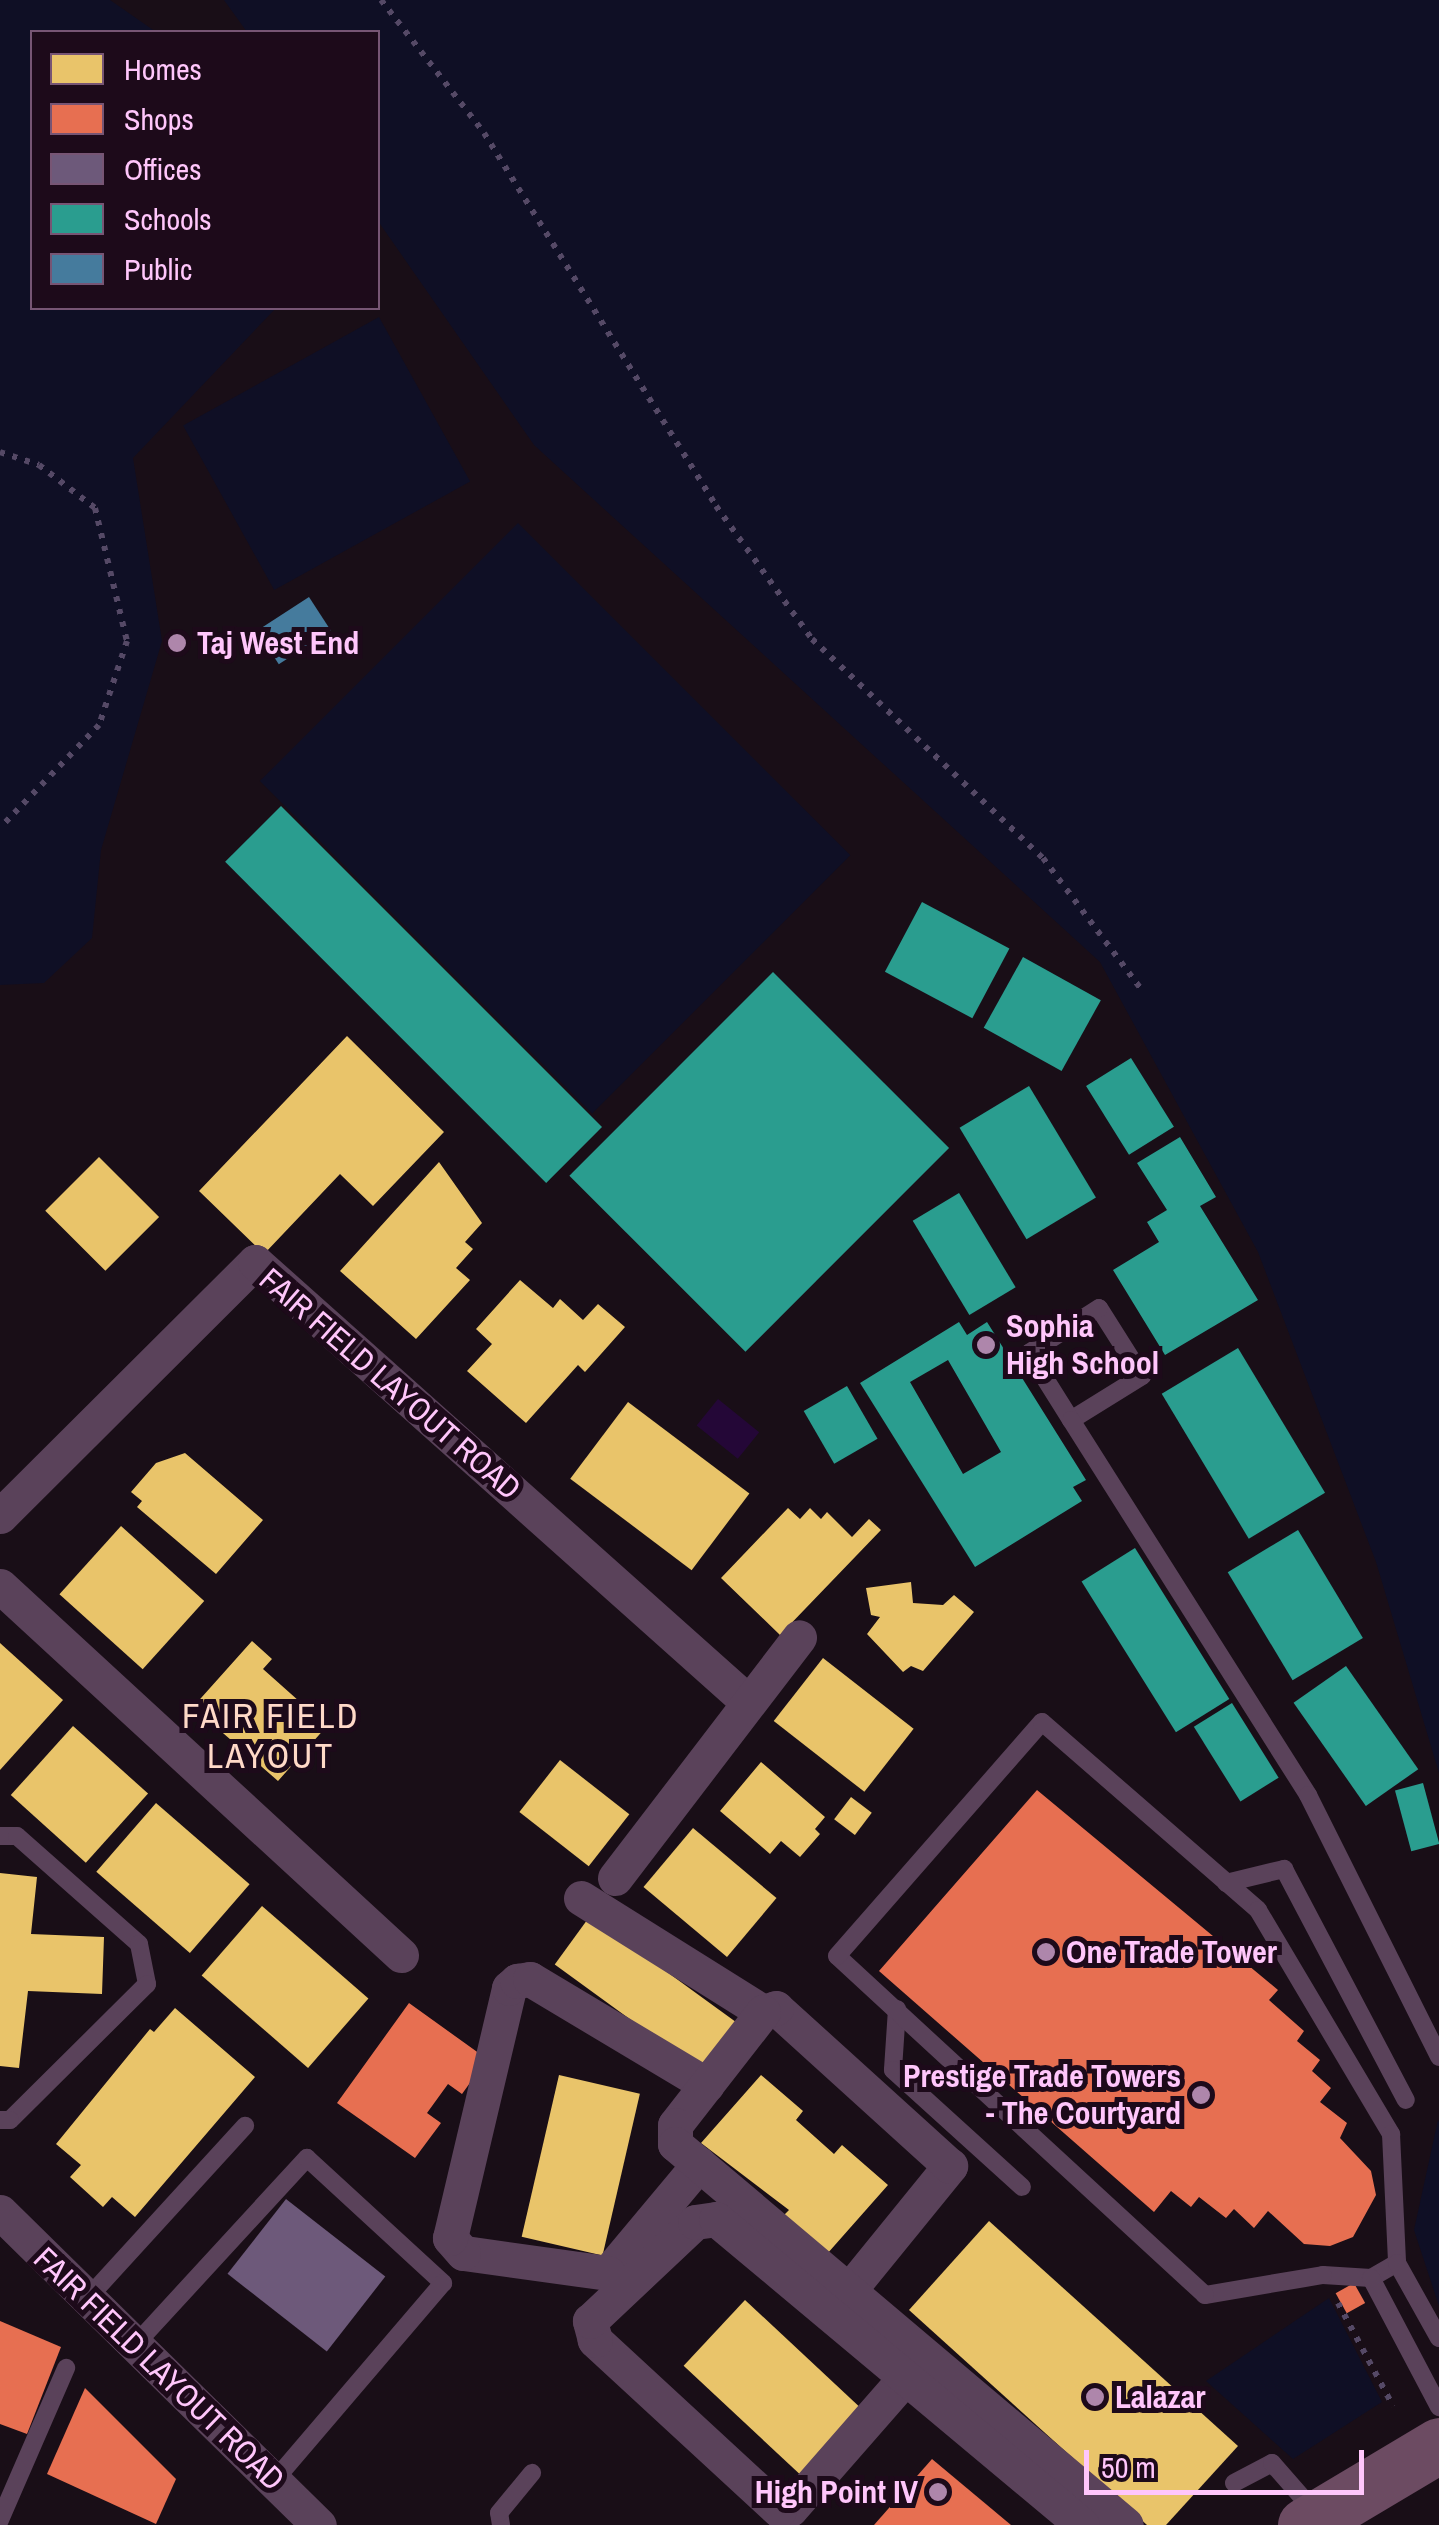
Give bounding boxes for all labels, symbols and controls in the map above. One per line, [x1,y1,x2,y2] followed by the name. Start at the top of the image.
[30,30,380,310] legend
[124,49,202,89] text: Homes
[124,99,194,139] text: Shops
[124,149,202,189] text: Offices
[124,199,212,239] text: Schools
[124,249,192,289] text: Public
[197,624,359,662] place label: Taj West End
[166,632,188,654] marker: Taj West End
[252,1260,528,1508] street label: FAIR FIELD LAYOUT ROAD
[1006,1308,1159,1383] place label: Sophia High School
[975,1334,997,1356] marker: Sophia High School
[182,1695,360,1777] district label: FAIR FIELD LAYOUT
[1066,1933,1277,1971] place label: One Trade Tower
[1035,1941,1057,1963] marker: One Trade Tower
[903,2058,1181,2133] place label: Prestige Trade Towers - The Courtyard
[1190,2084,1212,2106] marker: Prestige Trade Towers - The Courtyard
[26,2239,292,2499] street label: FAIR FIELD LAYOUT ROAD
[1115,2378,1205,2416] place label: Lalazar
[1084,2386,1106,2408] marker: Lalazar
[1089,2430,1369,2492] scale bar
[1101,2447,1156,2487] text: 50 m
[755,2473,918,2511] place label: High Point IV
[927,2481,949,2503] marker: High Point IV

